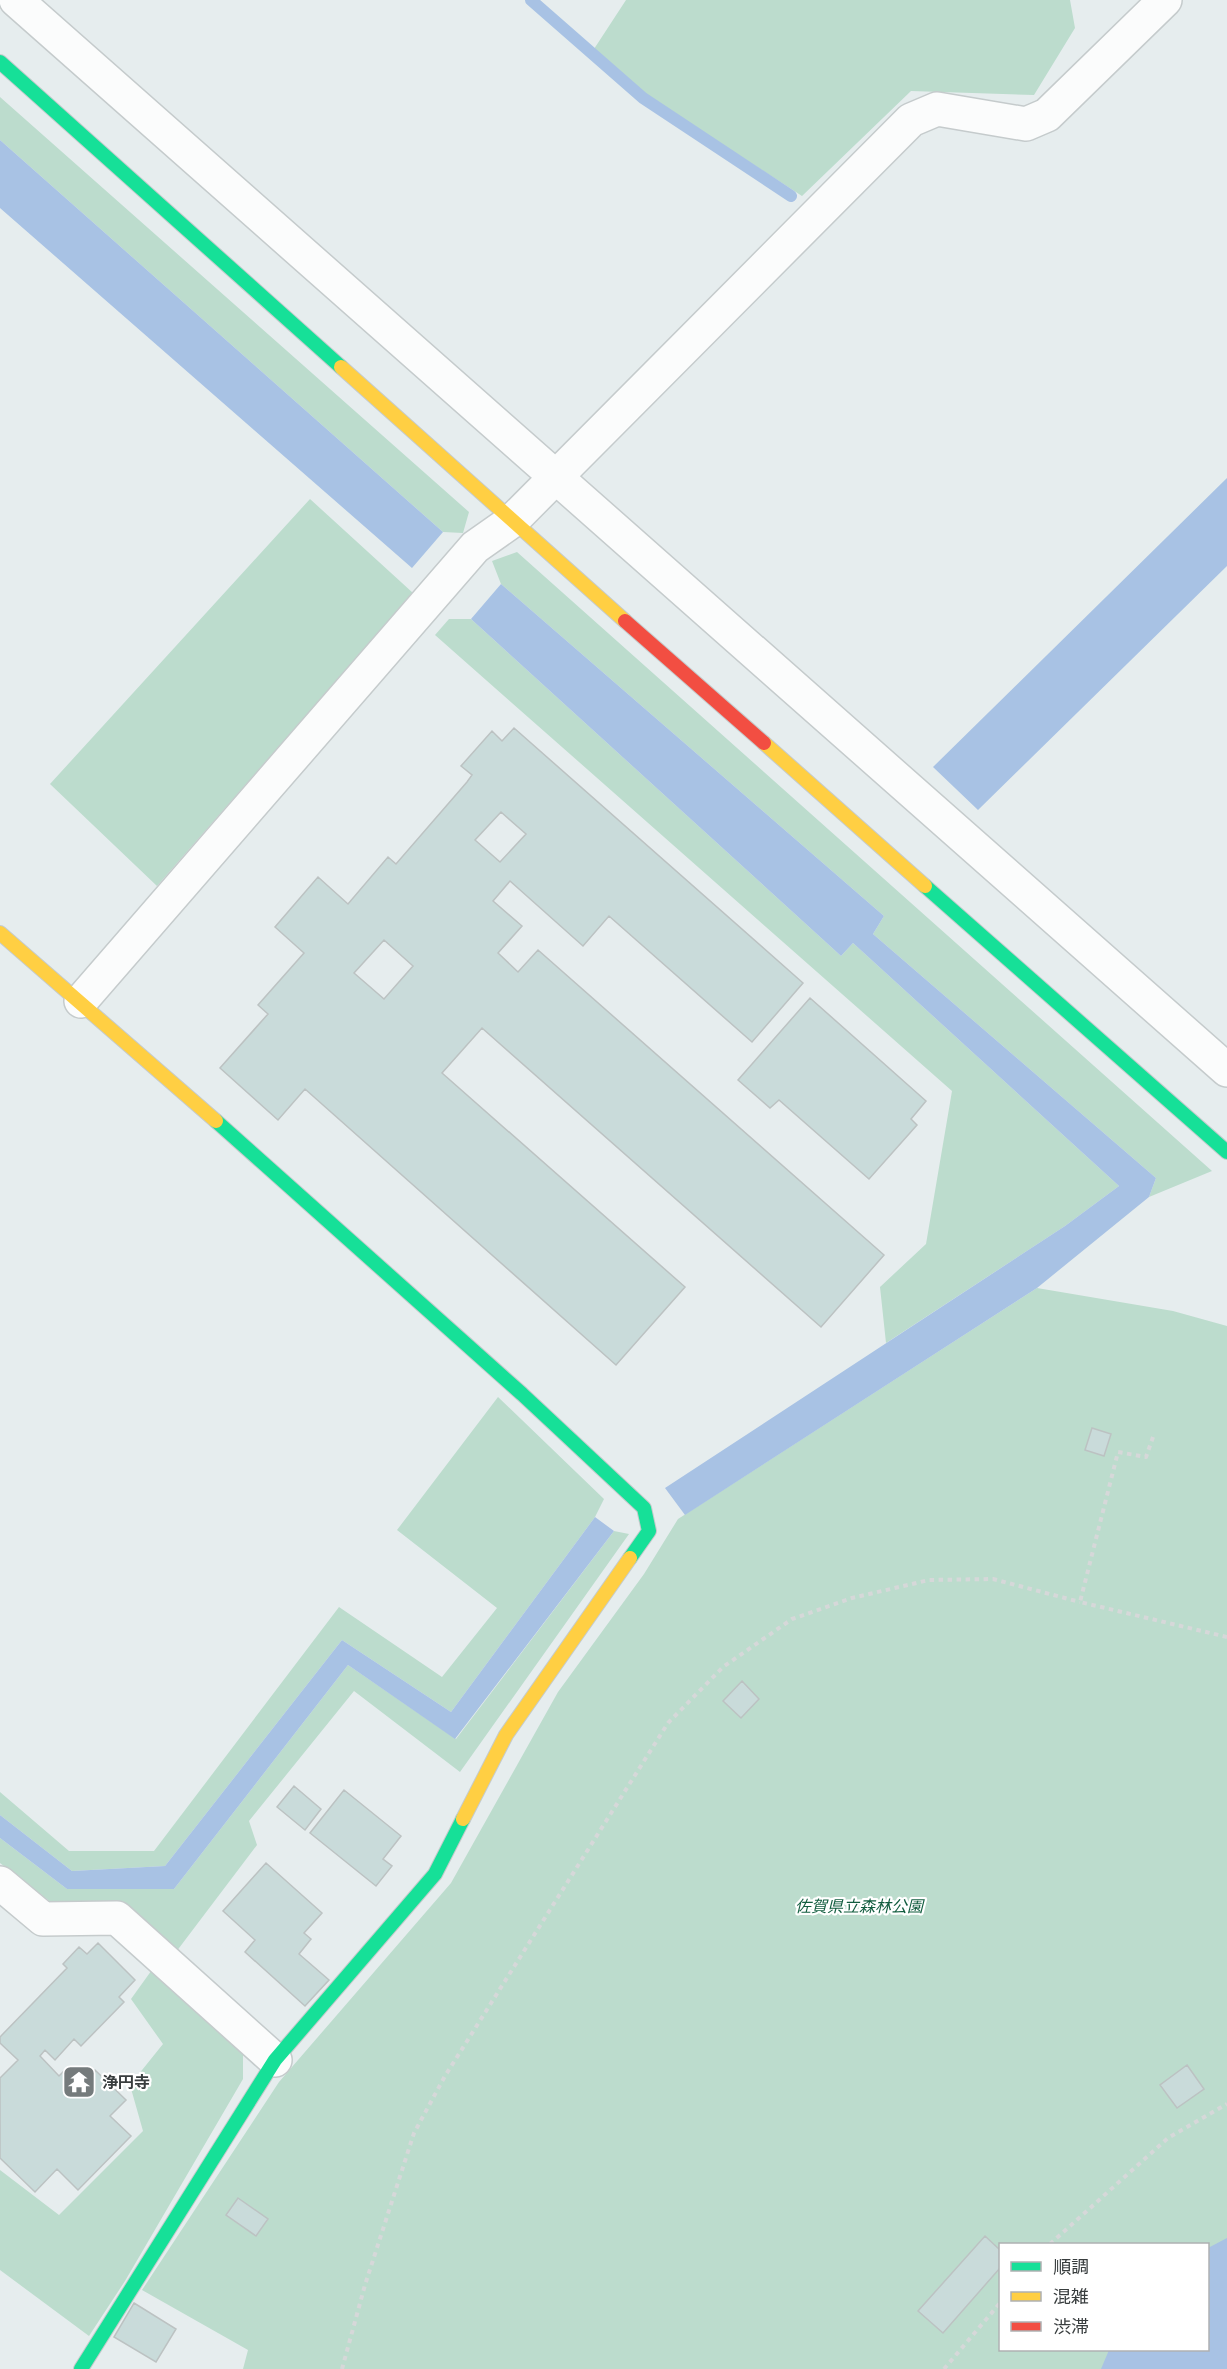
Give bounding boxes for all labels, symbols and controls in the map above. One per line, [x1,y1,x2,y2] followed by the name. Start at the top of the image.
[795,1896,925,1916] park label: 佐賀県立森林公園
[61,2064,97,2100] temple icon: 浄円寺
[102,2072,150,2092] place label: 浄円寺
[999,2243,1209,2351] legend
[1053,2256,1089,2278] text: 順調
[1053,2286,1089,2308] text: 混雑
[1053,2316,1089,2338] text: 渋滞

